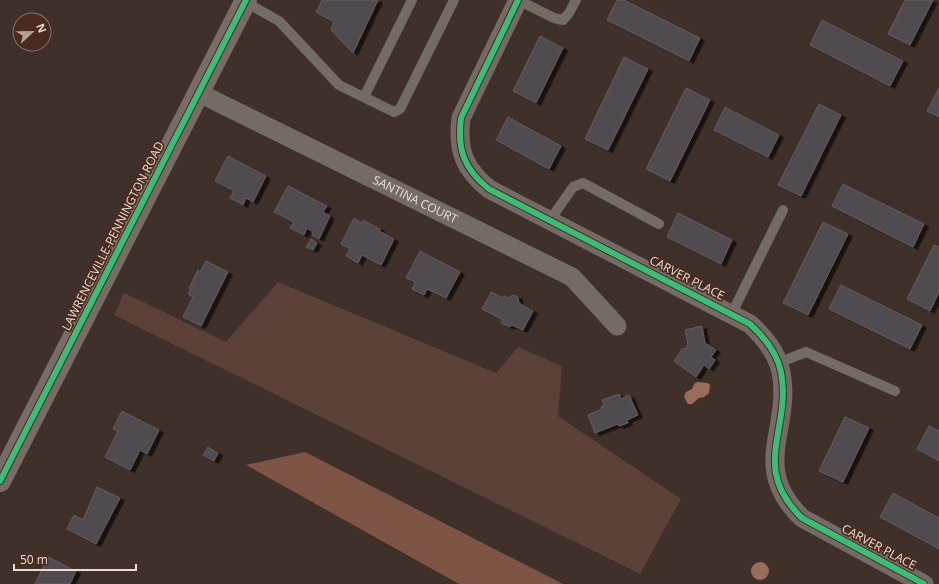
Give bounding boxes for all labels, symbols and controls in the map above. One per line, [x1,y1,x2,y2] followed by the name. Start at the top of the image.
[12,12,52,52] north arrow
[33,21,50,35] text: N
[57,138,168,333] street label: LAWRENCEVILLE-PENNINGTON ROAD
[370,171,461,227] street label: SANTINA COURT
[647,251,728,304] street label: CARVER PLACE
[839,520,920,573] street label: CARVER PLACE
[14,546,136,572] scale bar
[20,551,48,568] text: 50 m

